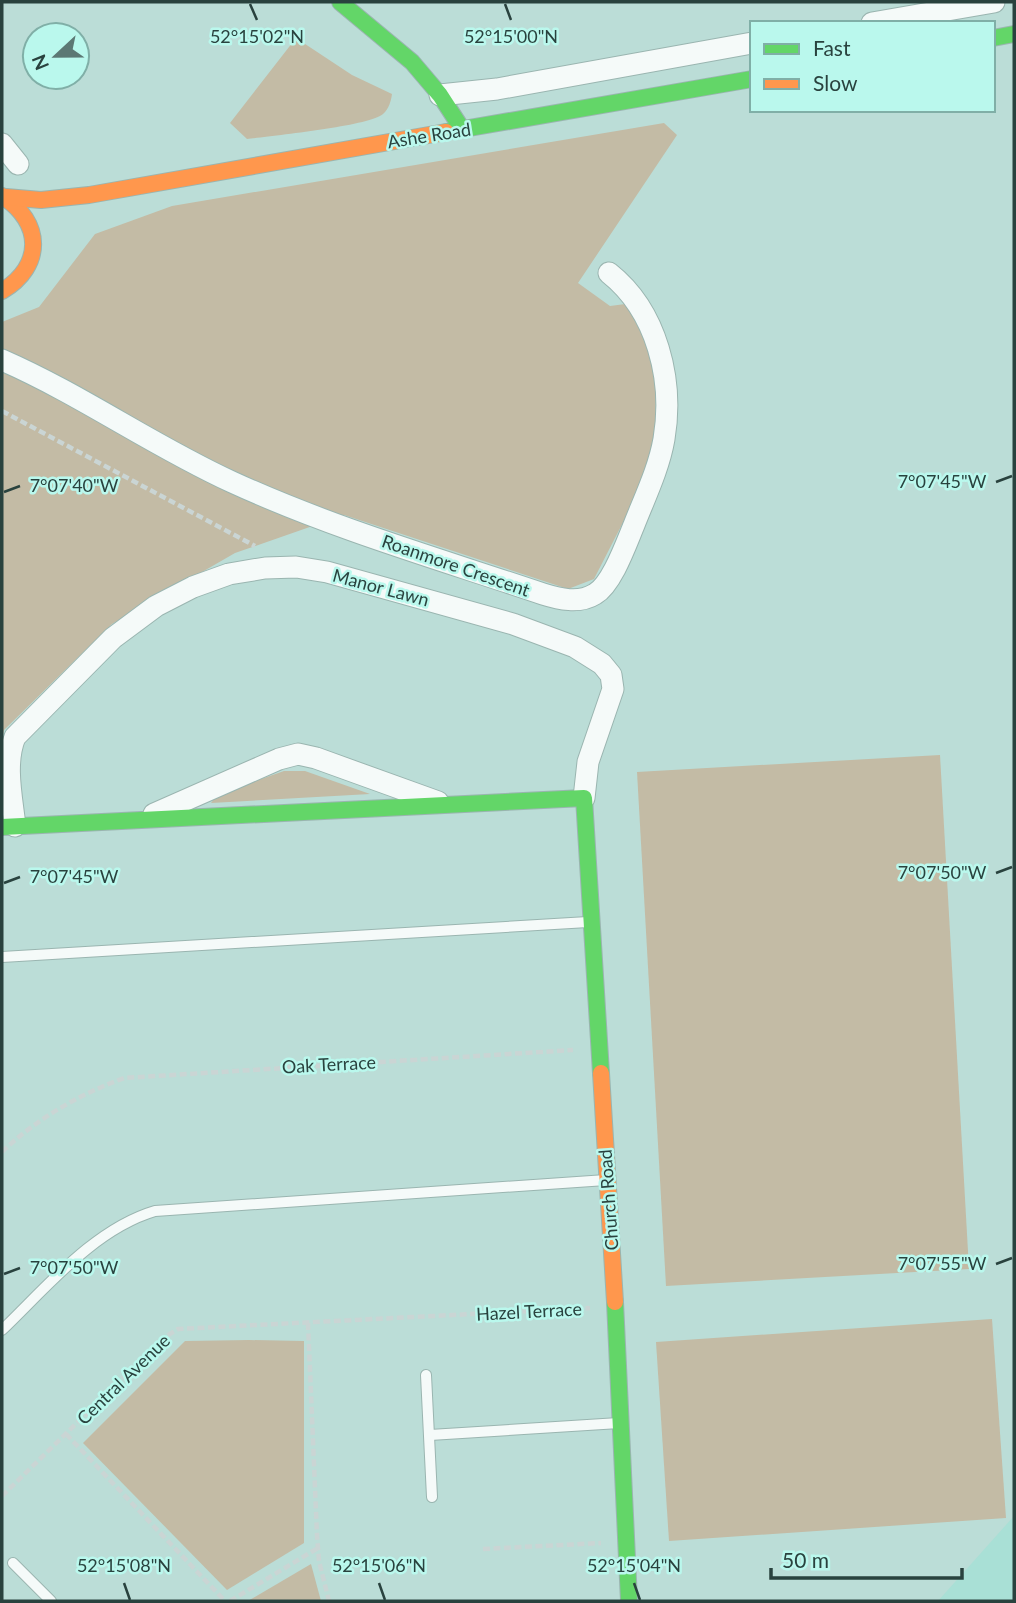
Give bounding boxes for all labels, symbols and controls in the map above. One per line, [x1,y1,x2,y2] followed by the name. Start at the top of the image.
[21,21,91,91] north arrow
[750,21,995,112] legend
[210,25,304,47] text: 52°15'02"N
[464,25,558,47] text: 52°15'00"N
[813,35,851,60] text: Fast
[26,51,53,74] text: N
[813,70,858,95] text: Slow
[386,118,472,152] street label: Ashe Road
[898,470,987,492] text: 7°07'45"W
[30,474,119,496] text: 7°07'40"W
[379,529,533,601] street label: Roanmore Crescent
[330,564,432,610] street label: Manor Lawn
[898,861,987,883] text: 7°07'50"W
[30,865,119,887] text: 7°07'45"W
[281,1051,377,1077] street label: Oak Terrace
[593,1149,623,1251] street label: Church Road
[898,1252,987,1274] text: 7°07'55"W
[30,1256,119,1278] text: 7°07'50"W
[475,1297,583,1325] street label: Hazel Terrace
[72,1329,174,1429] street label: Central Avenue
[771,1536,962,1580] scale bar
[782,1547,829,1572] text: 50 m
[77,1554,171,1576] text: 52°15'08"N
[332,1554,426,1576] text: 52°15'06"N
[587,1554,681,1576] text: 52°15'04"N

